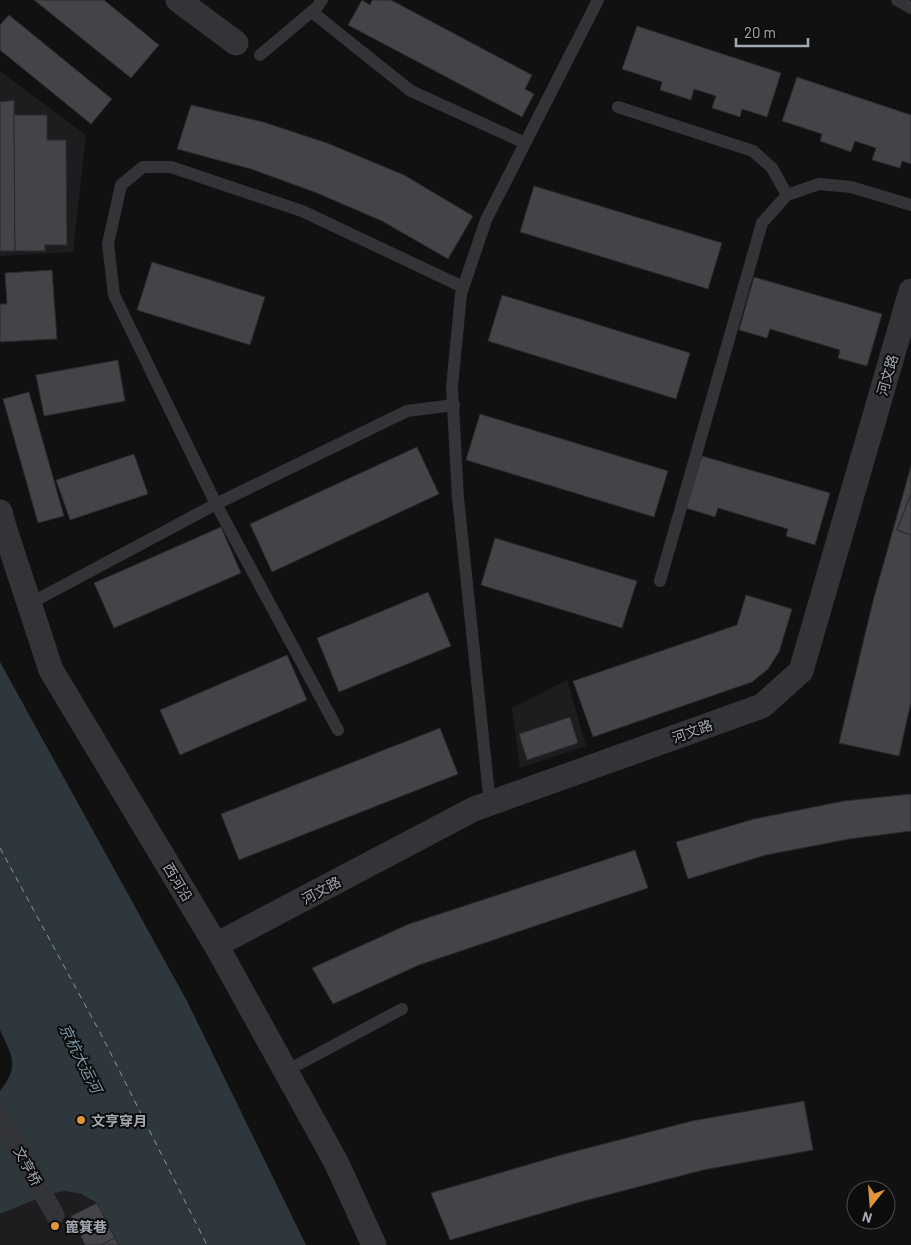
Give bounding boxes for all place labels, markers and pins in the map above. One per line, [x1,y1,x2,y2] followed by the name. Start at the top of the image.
[91,1112,147,1129] place label: 文亨穿月
[75,1114,87,1126] marker: 文亨穿月
[65,1218,107,1235] place label: 篦箕巷
[49,1220,61,1232] marker: 篦箕巷

